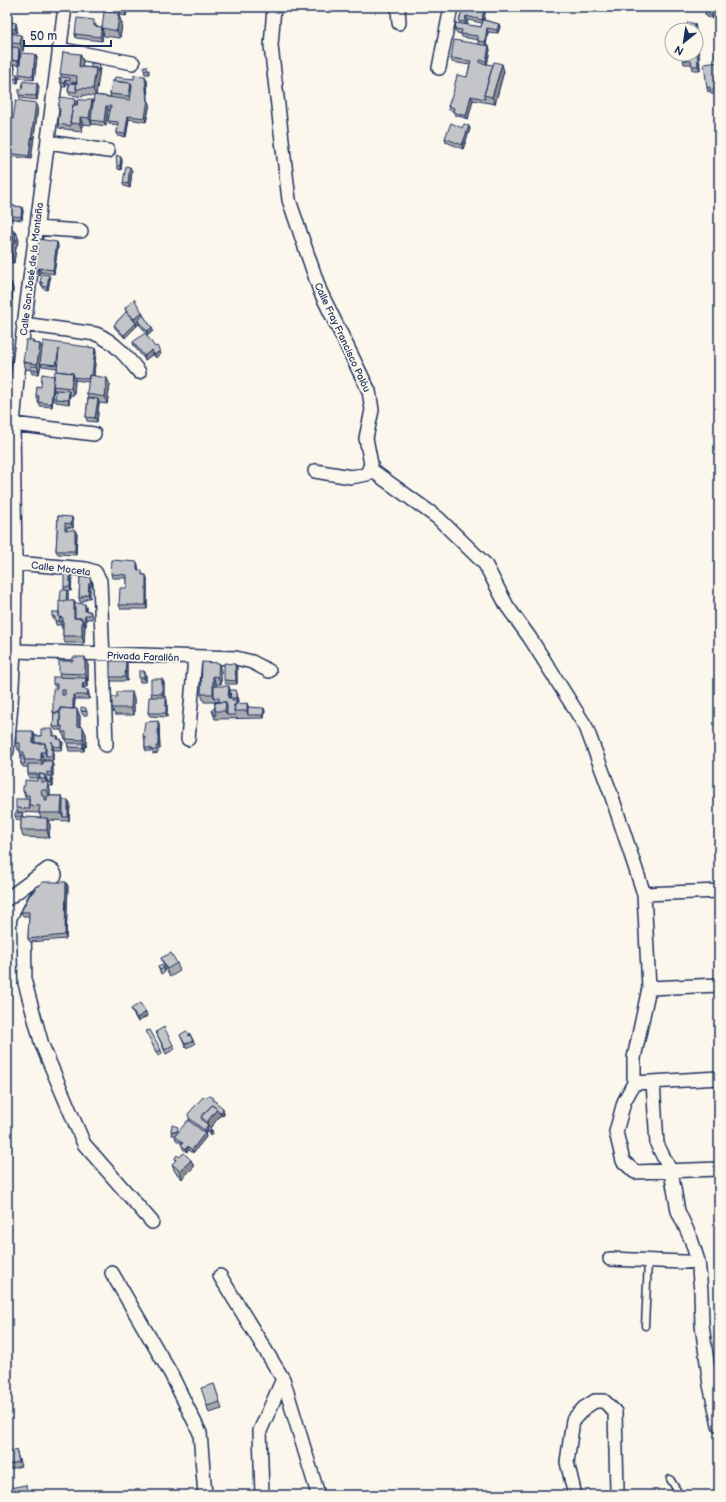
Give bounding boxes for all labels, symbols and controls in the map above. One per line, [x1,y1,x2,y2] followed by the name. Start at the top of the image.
[24,22,111,48] scale bar
[664,22,704,62] north arrow
[30,29,57,44] text: 50 m
[672,43,686,58] text: N
[18,202,46,336] street label: Calle San José de la Montaña
[311,281,373,394] street label: Calle Fray Francisco Palóu
[30,559,92,579] street label: Calle Moceta
[107,650,180,664] street label: Privada Farallón

